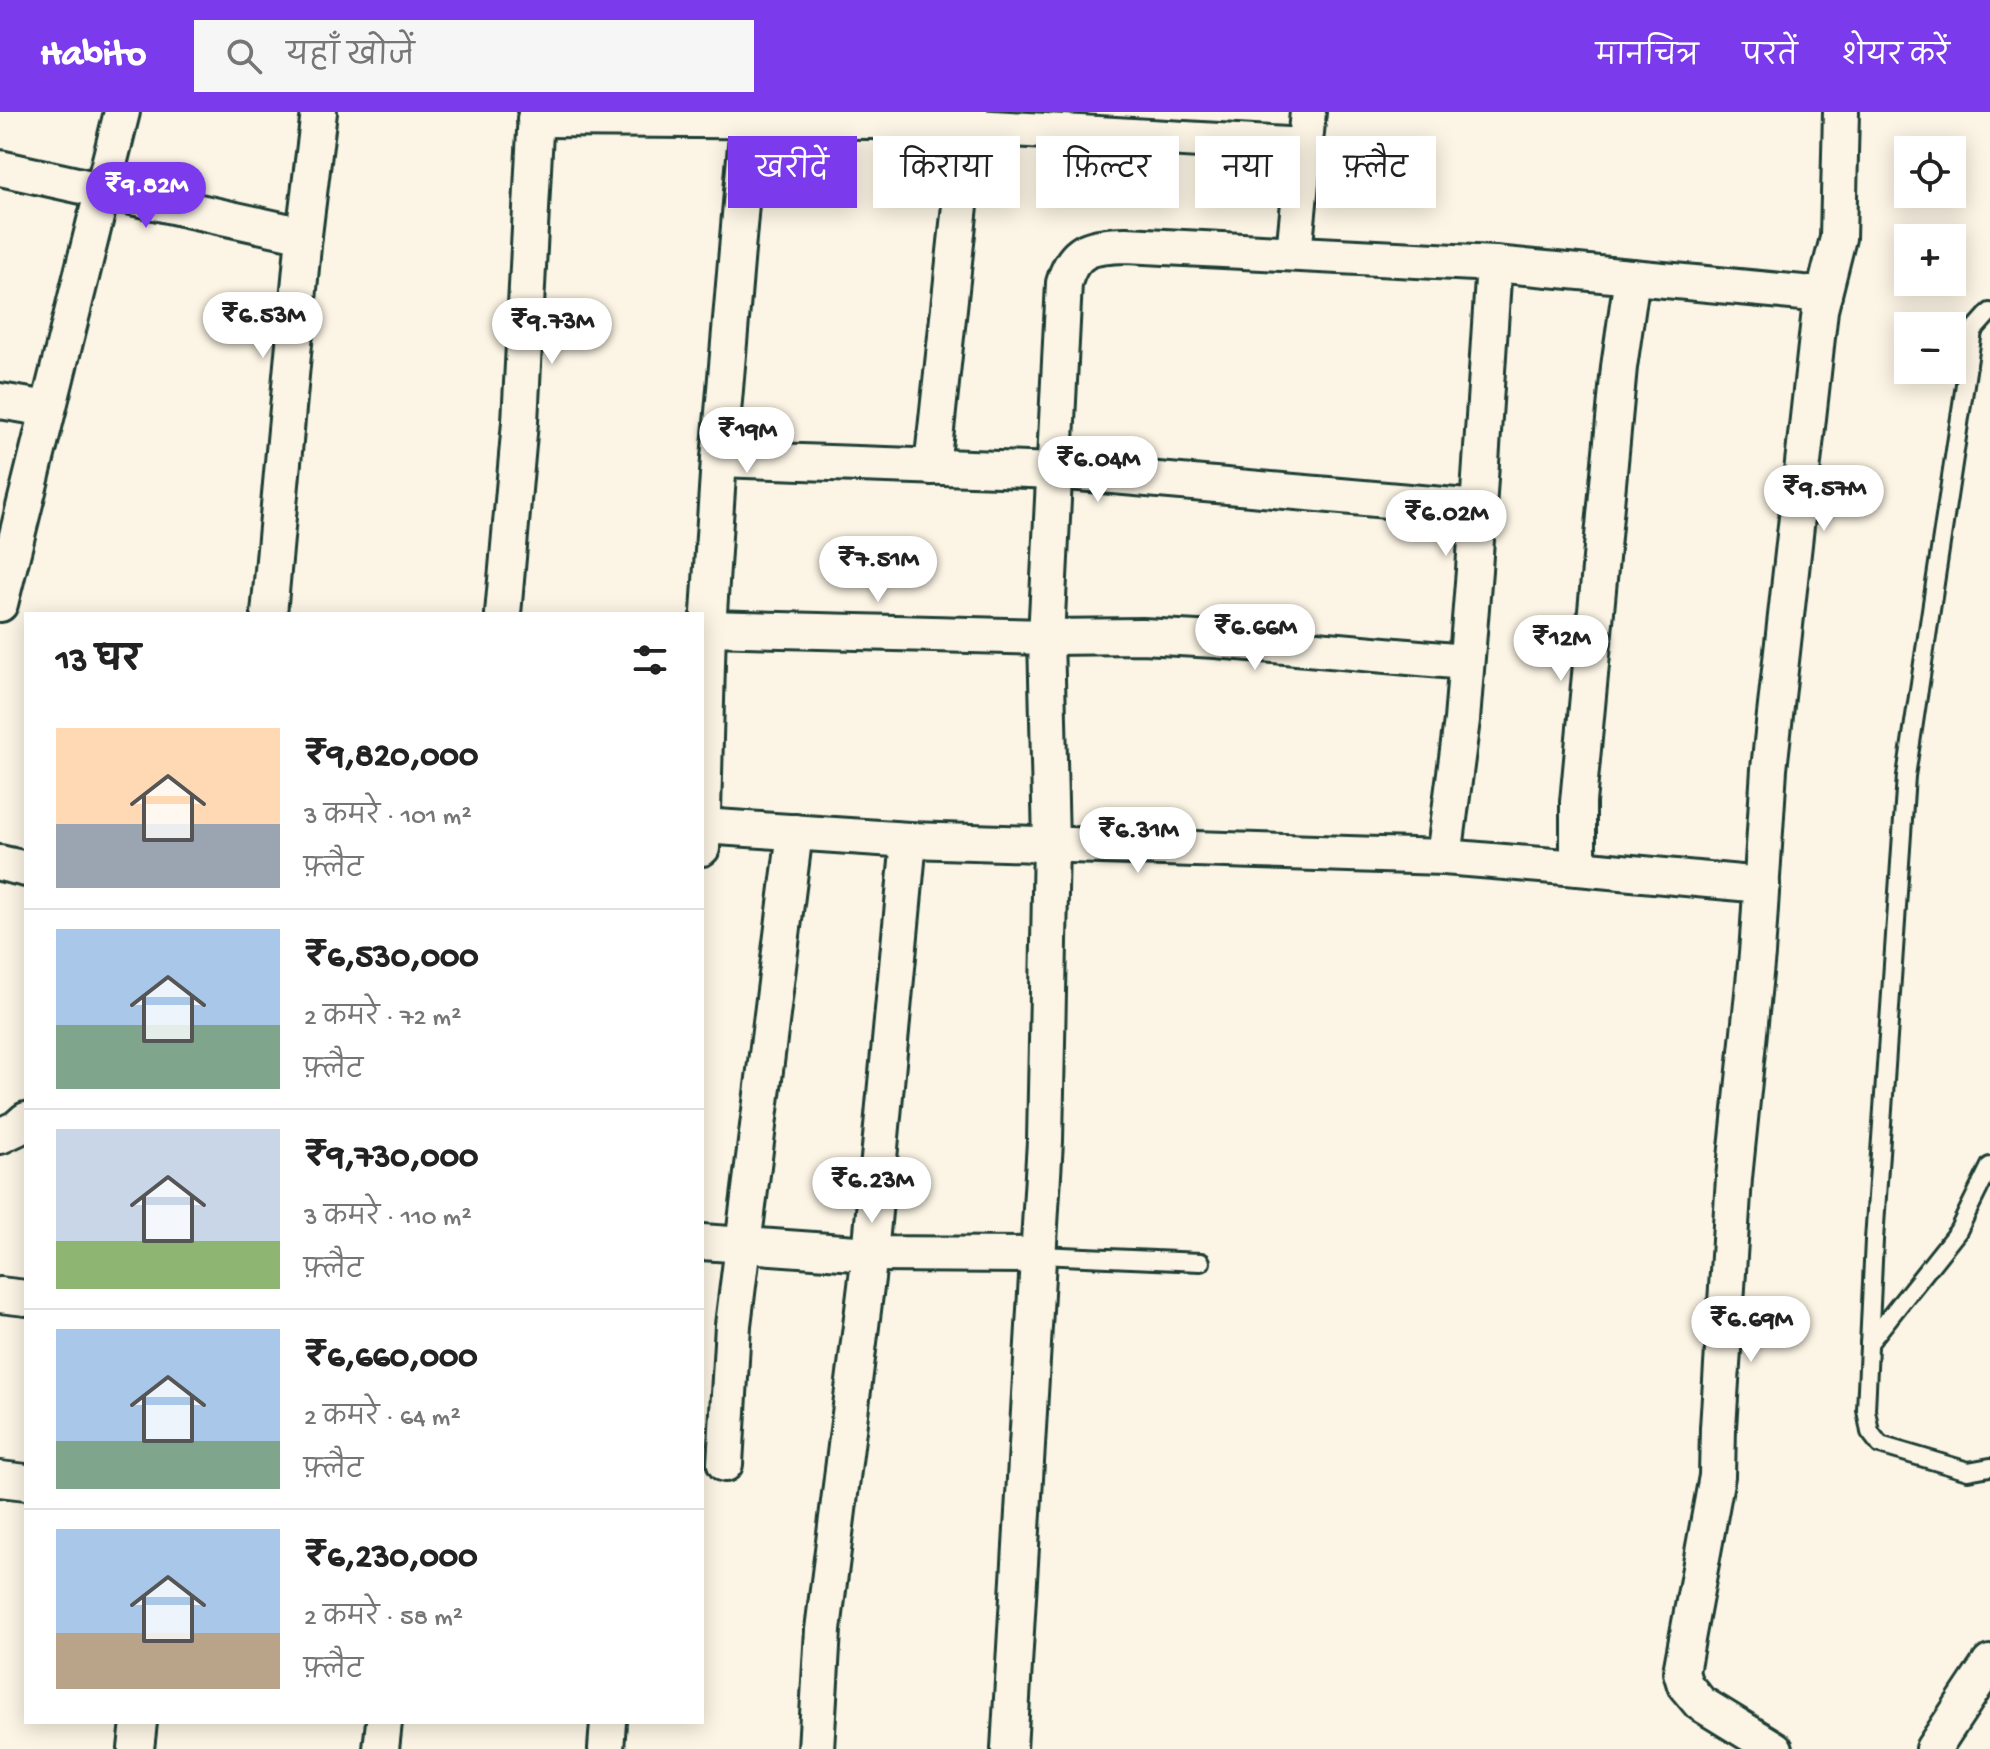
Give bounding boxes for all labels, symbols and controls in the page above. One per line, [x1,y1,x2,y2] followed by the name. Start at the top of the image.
[194,20,754,92] search box
[40,34,146,78] text: Habito
[222,34,266,78] icon: search
[286,41,415,76] text: यहाँ खोजें
[1596,42,1699,75] text: मानचित्र
[1743,42,1798,75] text: परतें
[1842,42,1950,75] text: शेयर करें
[728,136,857,208] chip: खरीदें
[873,136,1020,208] chip: किराया
[1036,136,1179,208] chip: फ़िल्टर
[1195,136,1300,208] chip: नया
[1316,136,1436,208] chip: फ़्लैट
[1894,136,1966,384] map controls
[1894,136,1966,208] button: locate
[81,162,211,230] pin: ₹9.82M
[104,172,188,203] text: ₹9.82M
[1894,224,1966,296] button: +
[198,292,328,360] pin: ₹6.53M
[487,298,617,366] pin: ₹9.73M
[221,302,305,333] text: ₹6.53M
[510,308,594,339] text: ₹9.73M
[1894,312,1966,384] button: −
[700,407,794,475] pin: ₹19M
[717,417,777,448] text: ₹19M
[1033,436,1163,504] pin: ₹6.04M
[1056,446,1140,477] text: ₹6.04M
[1759,465,1889,533] pin: ₹9.57M
[1782,475,1866,506] text: ₹9.57M
[1381,490,1511,558] pin: ₹6.02M
[1404,500,1488,531] text: ₹6.02M
[813,536,943,604] pin: ₹7.51M
[837,546,919,577] text: ₹7.51M
[1190,604,1320,672] pin: ₹6.66M
[1213,614,1297,645] text: ₹6.66M
[1514,615,1608,683] pin: ₹12M
[1531,625,1591,656] text: ₹12M
[628,638,672,682] icon: filters
[56,643,141,683] text: 13 घर
[304,738,478,778] text: ₹9,820,000
[120,760,216,856] icon: home
[304,803,472,834] text: 3 कमरे · 101 m²
[1073,807,1203,875] pin: ₹6.31M
[1097,817,1179,848] text: ₹6.31M
[304,856,363,887] text: फ़्लैट
[304,939,479,979] text: ₹6,530,000
[120,961,216,1057] icon: home
[304,1004,461,1035] text: 2 कमरे · 72 m²
[304,1057,363,1088] text: फ़्लैट
[304,1139,478,1179] text: ₹9,730,000
[807,1157,937,1225] pin: ₹6.23M
[120,1161,216,1257] icon: home
[830,1167,914,1198] text: ₹6.23M
[304,1204,472,1235] text: 3 कमरे · 110 m²
[304,1257,363,1288] text: फ़्लैट
[1686,1296,1816,1364] pin: ₹6.69M
[1709,1306,1793,1337] text: ₹6.69M
[304,1339,478,1379] text: ₹6,660,000
[120,1361,216,1457] icon: home
[304,1404,460,1435] text: 2 कमरे · 64 m²
[304,1457,363,1488] text: फ़्लैट
[304,1539,477,1579] text: ₹6,230,000
[120,1561,216,1657] icon: home
[304,1604,463,1635] text: 2 कमरे · 58 m²
[304,1657,363,1688] text: फ़्लैट

